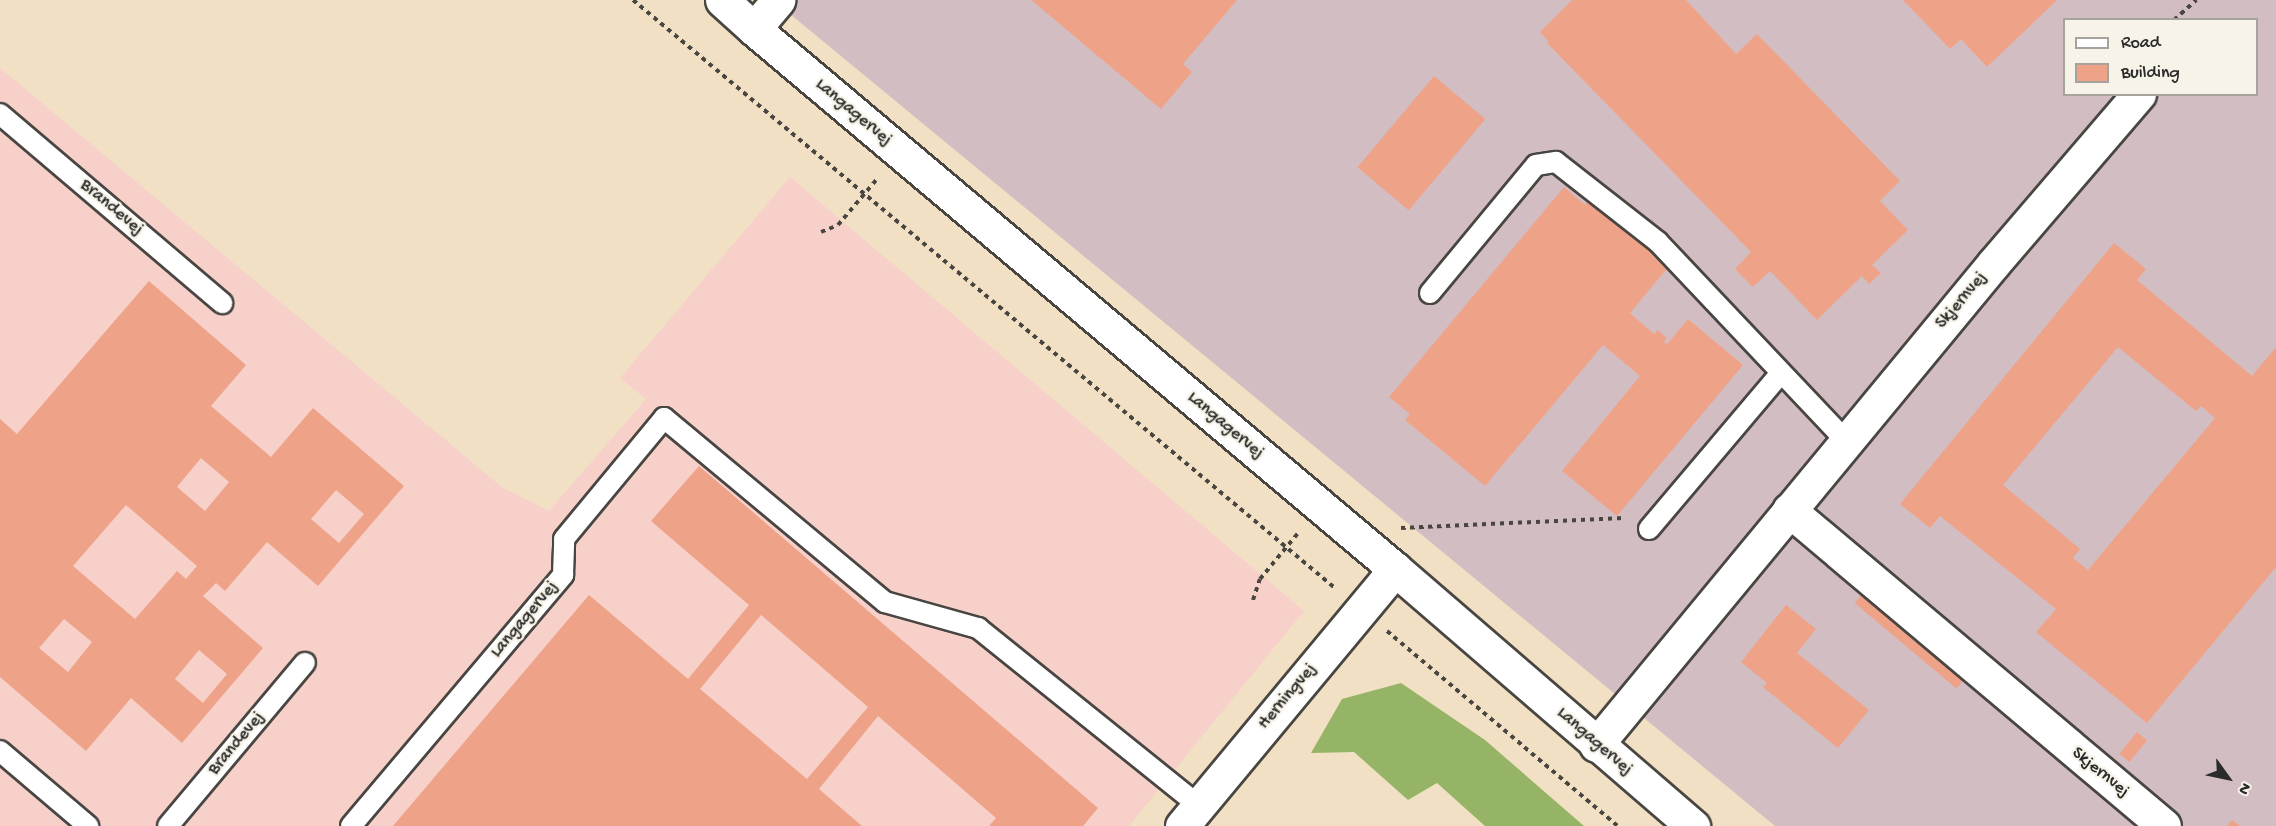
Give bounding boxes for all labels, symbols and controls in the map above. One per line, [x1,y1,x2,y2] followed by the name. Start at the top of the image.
[2063,18,2258,96] legend
[2121,33,2160,54] text: Road
[2121,63,2180,84] text: Building
[810,75,896,151] street label: Langagervej
[75,175,147,241] street label: Brandevej
[1932,268,1992,334] street label: Skjernvej
[1182,388,1268,464] street label: Langagervej
[487,577,563,663] street label: Langagervej
[1254,660,1322,734] street label: Herningvej
[1552,703,1636,781] street label: Langagervej
[204,708,270,780] street label: Brandevej
[2067,743,2133,803] street label: Skjernvej
[2198,748,2258,808] north arrow
[2233,779,2254,798] text: N

